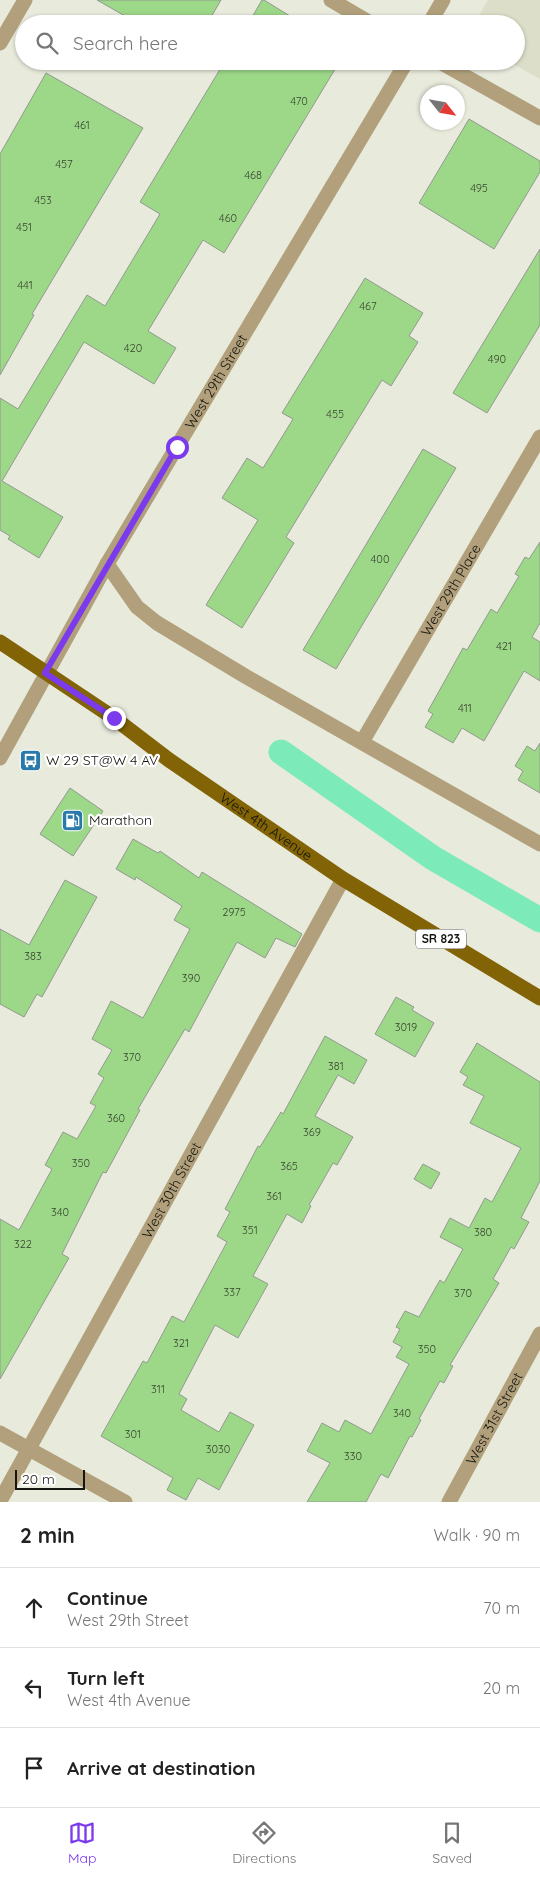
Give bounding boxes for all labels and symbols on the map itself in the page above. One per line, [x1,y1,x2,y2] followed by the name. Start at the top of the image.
[420,85,465,130] north arrow
[290,94,308,108] house number: 470
[74,118,90,132] house number: 461
[55,157,73,171] house number: 457
[244,168,262,182] house number: 468
[470,181,488,195] house number: 495
[34,193,52,207] house number: 453
[219,211,237,225] house number: 460
[16,220,32,234] house number: 451
[17,278,33,292] house number: 441
[359,299,377,313] house number: 467
[181,331,251,432] street label: West 29th Street
[124,341,142,355] house number: 420
[488,352,506,366] house number: 490
[326,407,344,421] house number: 455
[166,436,189,459] route start
[417,541,485,639] street label: West 29th Place
[371,552,389,566] house number: 400
[496,639,512,653] house number: 421
[458,701,472,715] house number: 411
[103,707,126,730] route end
[18,748,42,772] bus stop icon: W 29 ST@W 4 AV
[46,751,158,769] place label: W 29 ST@W 4 AV
[216,789,316,865] street label: West 4th Avenue
[61,808,85,832] fuel station icon: Marathon
[89,811,152,829] place label: Marathon
[222,905,246,919] house number: 2975
[416,930,466,949] road number: SR 823
[24,949,42,963] house number: 383
[182,971,200,985] house number: 390
[395,1020,417,1034] house number: 3019
[123,1050,141,1064] house number: 370
[328,1059,344,1073] house number: 381
[107,1111,125,1125] house number: 360
[303,1125,321,1139] house number: 369
[138,1139,205,1241] street label: West 30th Street
[72,1156,90,1170] house number: 350
[280,1159,298,1173] house number: 365
[266,1189,282,1203] house number: 361
[51,1205,69,1219] house number: 340
[242,1223,258,1237] house number: 351
[474,1225,492,1239] house number: 380
[14,1237,32,1251] house number: 322
[223,1285,241,1299] house number: 337
[454,1286,472,1300] house number: 370
[173,1336,189,1350] house number: 321
[418,1342,436,1356] house number: 350
[462,1369,527,1468] street label: West 31st Street
[151,1382,165,1396] house number: 311
[393,1406,411,1420] house number: 340
[125,1427,141,1441] house number: 301
[206,1442,230,1456] house number: 3030
[344,1449,362,1463] house number: 330
[15,1467,85,1490] scale bar

